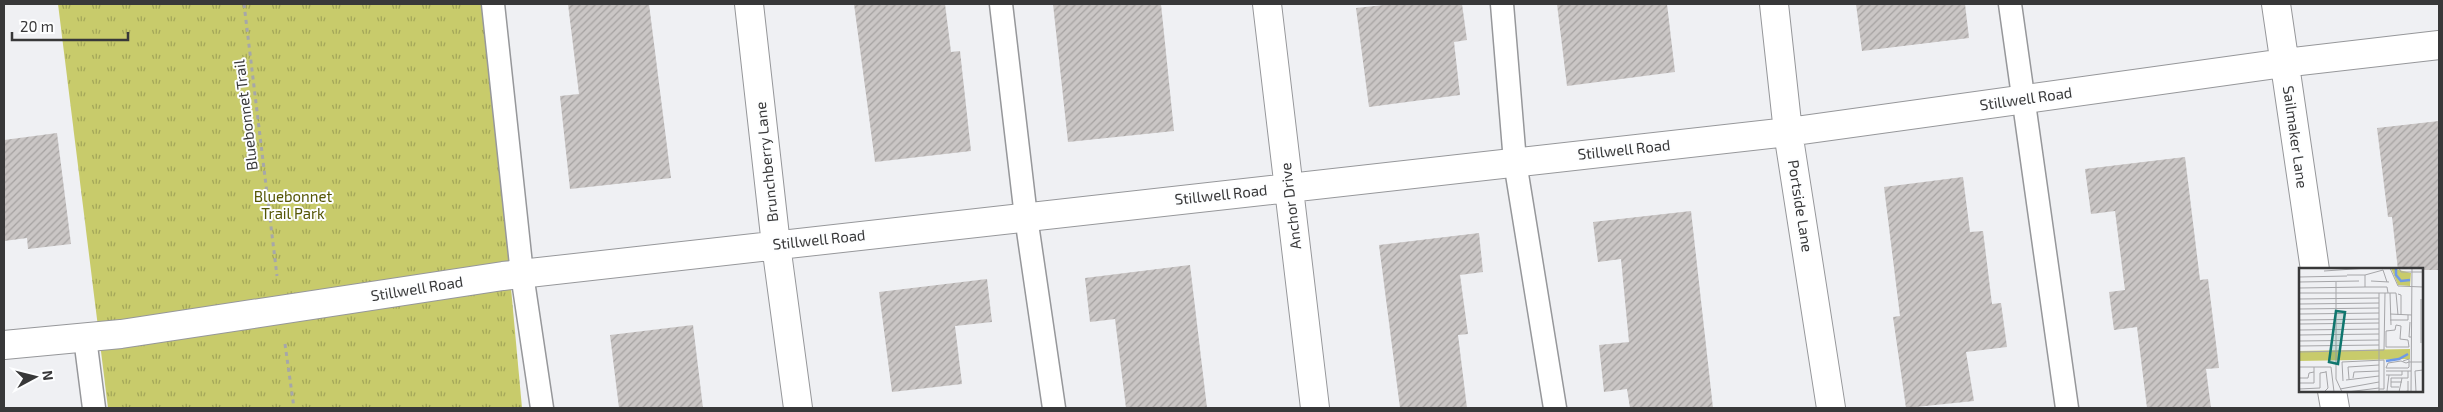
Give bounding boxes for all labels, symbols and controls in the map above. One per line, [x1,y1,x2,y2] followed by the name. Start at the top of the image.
[12,10,129,42] scale bar
[20,17,54,35] text: 20 m
[229,58,261,171] street label: Bluebonnet Trail
[1978,83,2073,113] street label: Stillwell Road
[2280,84,2312,189] street label: Sailmaker Lane
[751,101,781,223] street label: Brunchberry Lane
[1577,135,1671,163] street label: Stillwell Road
[1785,158,1817,253] street label: Portside Lane
[1276,162,1304,251] street label: Anchor Drive
[1174,180,1268,208] street label: Stillwell Road
[254,187,333,222] park label: Bluebonnet Trail Park
[772,225,866,253] street label: Stillwell Road
[2299,268,2423,392] inset map
[369,272,464,304] street label: Stillwell Road
[10,352,60,402] north arrow
[39,369,57,381] text: N

